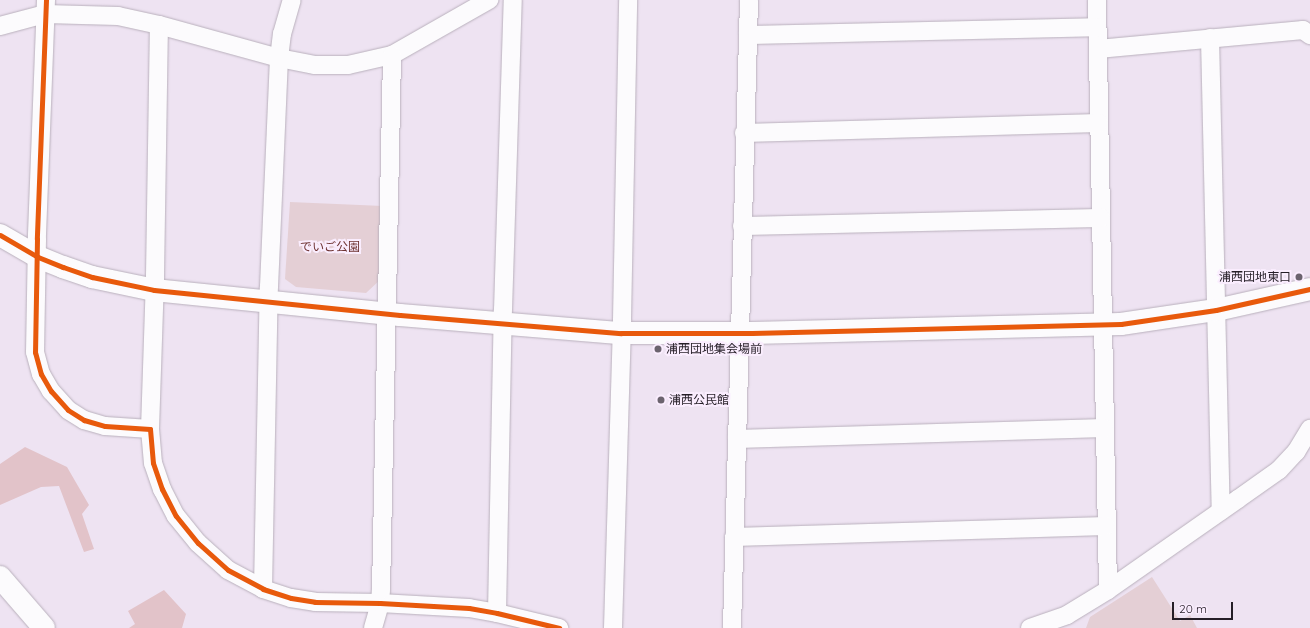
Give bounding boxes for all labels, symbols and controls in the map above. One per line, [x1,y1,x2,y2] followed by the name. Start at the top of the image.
[300,240,360,254] park label: でいご公園
[1219,270,1291,284] place label: 浦西団地東口
[1294,272,1304,282] marker: 浦西団地東口
[666,342,762,356] place label: 浦西団地集会場前
[653,344,663,354] marker: 浦西団地集会場前
[669,393,729,407] place label: 浦西公民館
[656,395,666,405] marker: 浦西公民館
[1174,594,1235,620] scale bar
[1179,601,1207,616] text: 20 m

